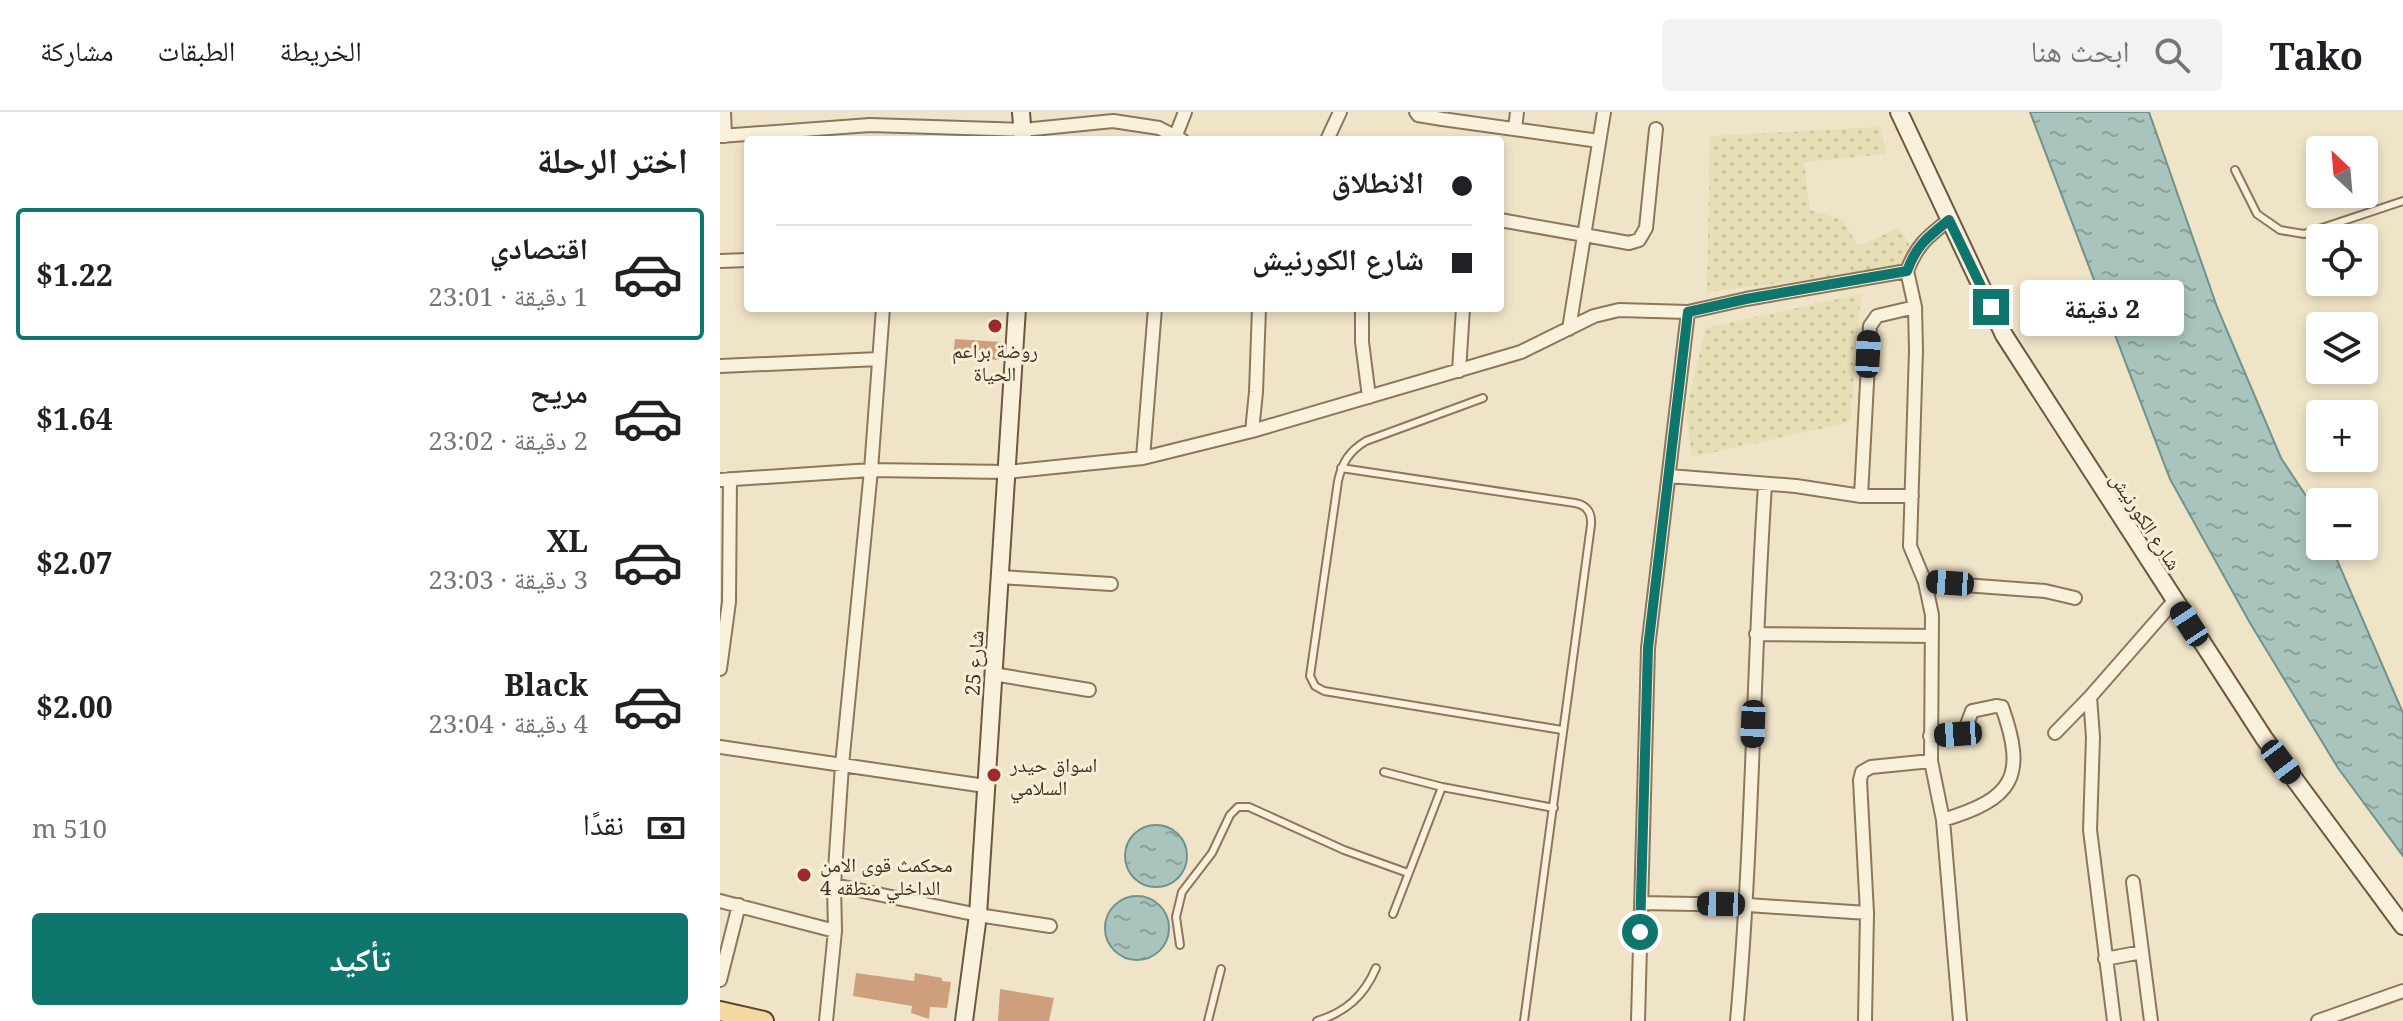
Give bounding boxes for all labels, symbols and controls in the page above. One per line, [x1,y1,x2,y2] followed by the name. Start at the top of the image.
[1662,19,2222,91] search box
[2270,29,2363,81] text: Tako
[2030,30,2130,71] text: ابحث هنا
[40,31,114,69] text: مشاركة
[158,31,235,69] text: الطبقات
[279,31,362,69] text: الخريطة
[2150,33,2194,77] icon: search
[537,135,688,184] text: اختر الرحلة
[2306,136,2378,208] north arrow
[2306,136,2378,560] map controls
[1331,161,1424,202] text: الانطلاق
[2306,224,2378,296] button: locate
[490,227,588,268] text: اقتصادي
[612,238,684,310] icon: car
[1252,238,1424,279] text: شارع الكورنيش
[36,254,113,295] text: $1.22
[428,278,588,314] text: 1 دقيقة · 23:01
[2019,279,2183,335] callout: 2 دقيقة
[1973,289,2009,325] route end
[2064,290,2140,326] text: 2 دقيقة
[2306,312,2378,384] button: layers
[986,317,1004,335] marker: روضة براعم الحياة
[1855,329,1881,379] car
[952,337,1038,387] place label: روضة براعم الحياة
[530,371,588,412] text: مريح
[612,382,684,454] icon: car
[36,398,113,439] text: $1.64
[2306,400,2378,472] button: +
[428,422,588,458] text: 2 دقيقة · 23:02
[2104,467,2188,575] street label: شارع الكورنيش
[2306,488,2378,560] button: −
[546,520,588,561] text: XL
[612,526,684,598] icon: car
[36,542,113,583] text: $2.07
[428,561,588,597] text: 3 دقيقة · 23:03
[1925,569,1975,597] car
[2166,597,2212,651] car
[958,629,990,697] street label: شارع 25
[504,664,588,705] text: Black
[612,670,684,742] icon: car
[36,686,113,727] text: $2.00
[1740,700,1766,748] car
[428,705,588,741] text: 4 دقيقة · 23:04
[1933,720,1983,748] car
[2257,736,2305,788] car
[1009,751,1097,804] place label: اسواق حيدر السلامي
[985,766,1003,784] marker: اسواق حيدر السلامي
[583,803,624,844] text: نقدًا
[644,806,688,850] icon: cash
[32,810,107,846] text: 510 m
[820,851,953,904] place label: محكمث قوى الامن الداخلي منطقه 4
[795,866,813,884] marker: محكمث قوى الامن الداخلي منطقه 4
[1697,892,1745,916] car
[32,913,688,1005] button: تأكيد
[1622,914,1658,950] route start

